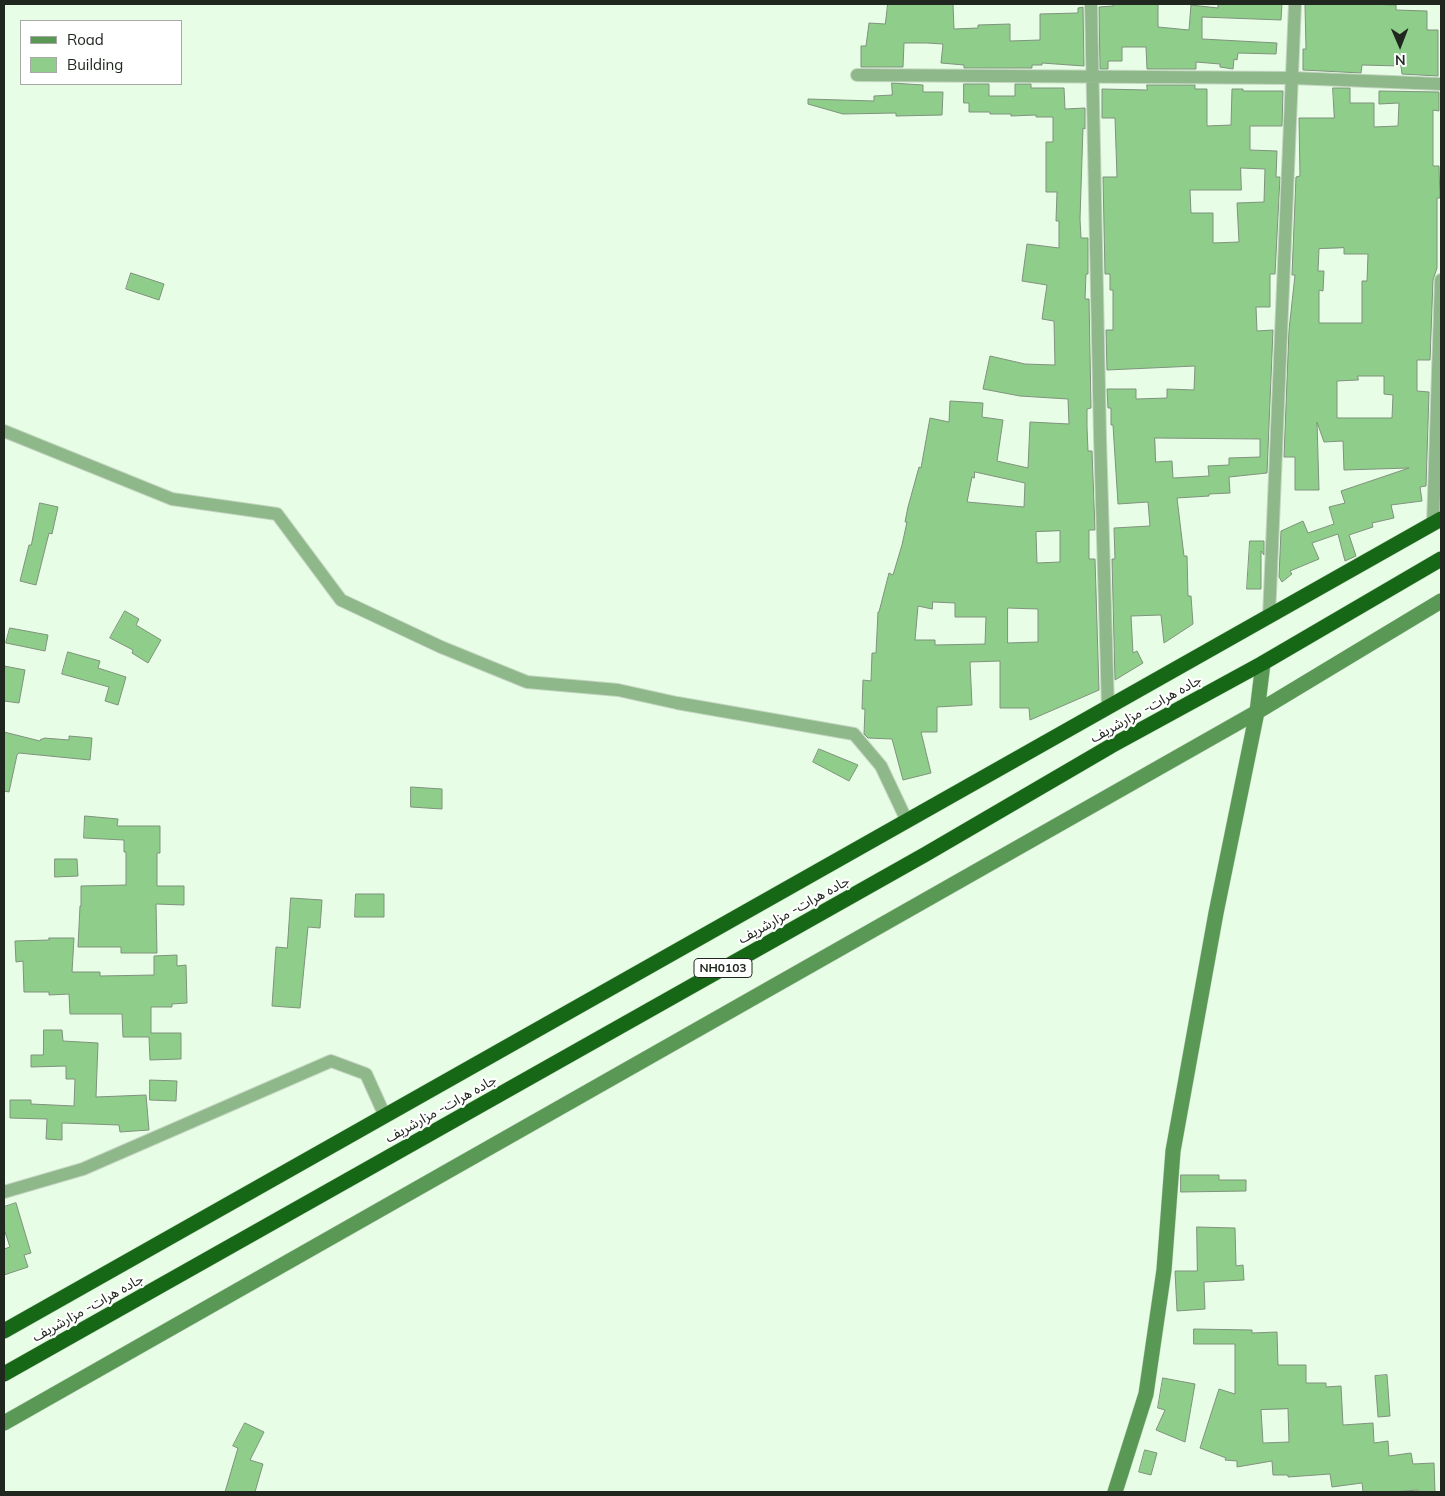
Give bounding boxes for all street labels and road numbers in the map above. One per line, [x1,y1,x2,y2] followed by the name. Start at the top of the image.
[1087,671,1205,747] street label: جاده هرات- مزارشریف
[735,872,853,948] street label: جاده هرات- مزارشریف
[694,958,752,978] road number: NH0103
[382,1071,500,1147] street label: جاده هرات- مزارشریف
[29,1270,147,1346] street label: جاده هرات- مزارشریف

